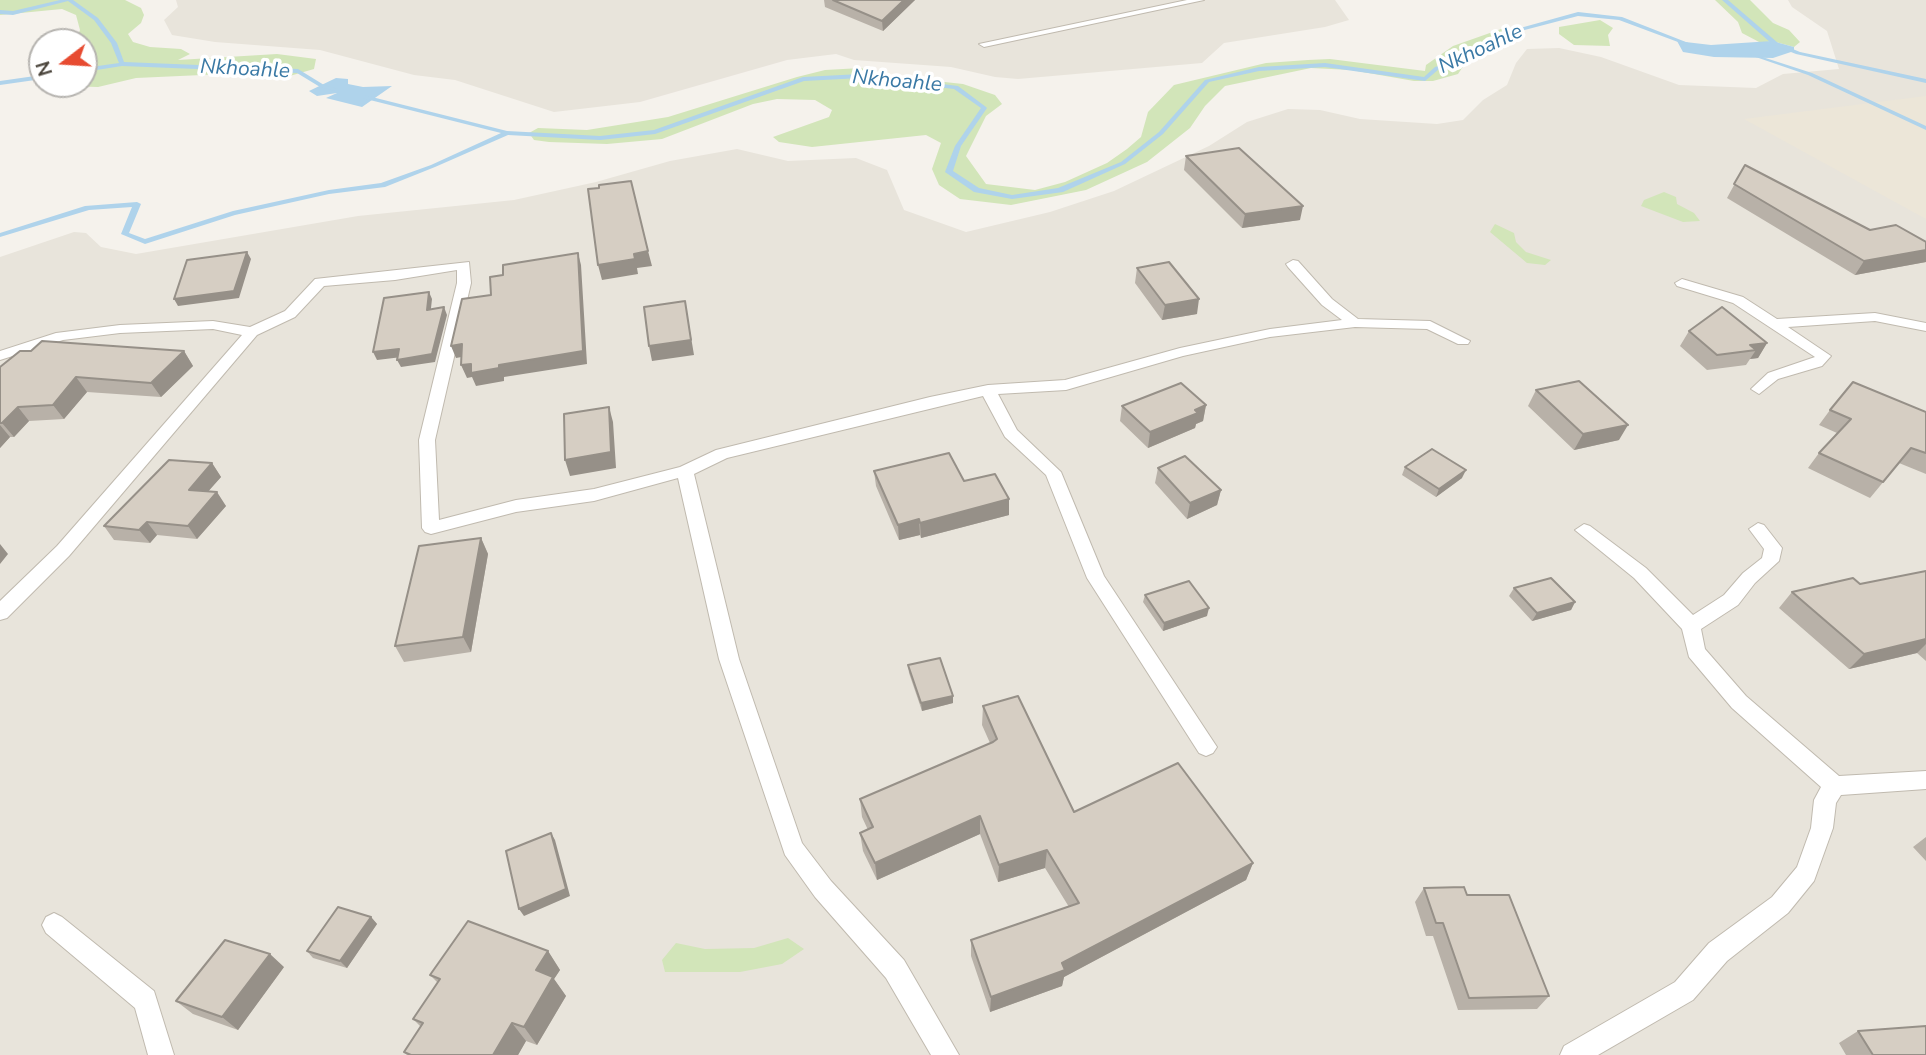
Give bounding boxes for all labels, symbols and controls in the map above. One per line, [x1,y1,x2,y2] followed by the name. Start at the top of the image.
[1435,20,1527,80] water label: Nkhoahle
[28,28,98,98] north arrow
[199,55,291,85] water label: Nkhoahle
[30,58,59,79] text: N
[851,66,943,98] water label: Nkhoahle

